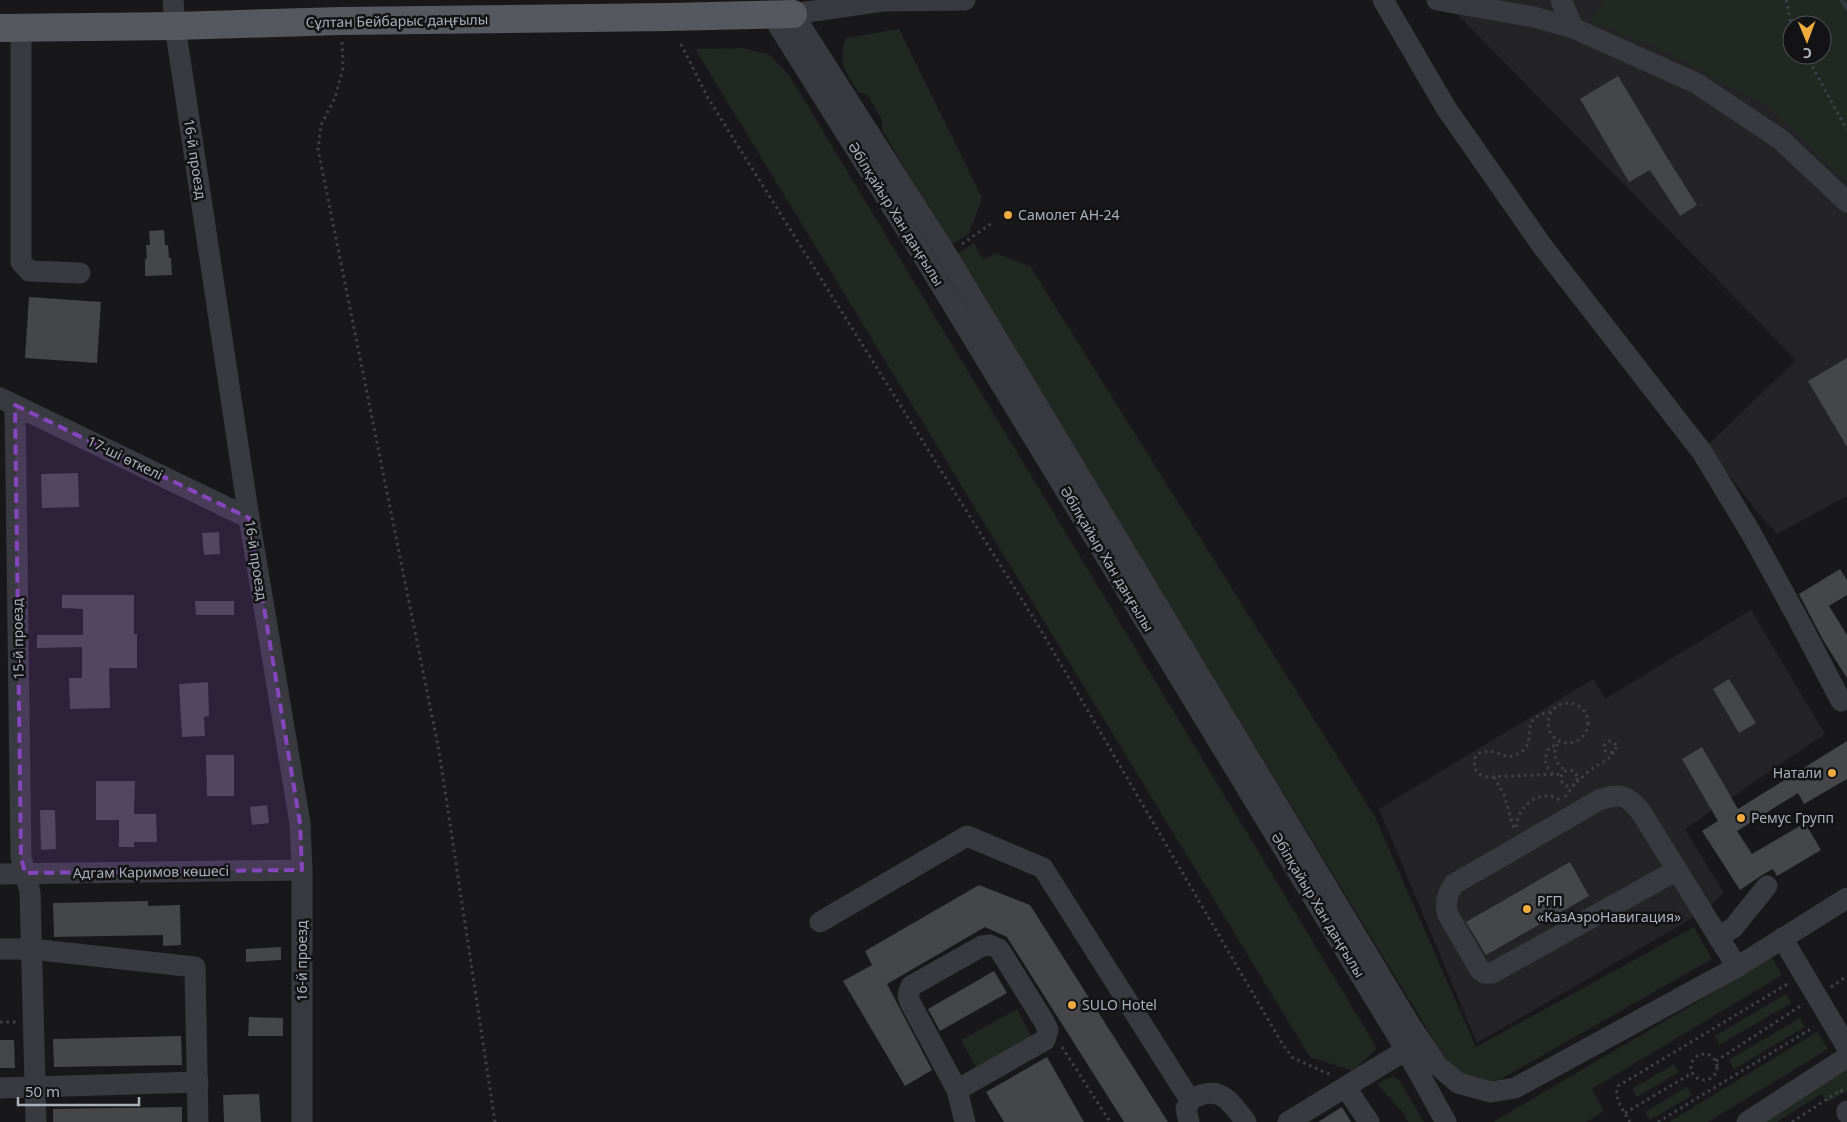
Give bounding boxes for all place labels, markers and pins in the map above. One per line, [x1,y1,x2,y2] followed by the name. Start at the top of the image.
[1018,205,1120,224] place label: Самолет АН-24
[1002,209,1014,221] marker: Самолет АН-24
[1773,763,1822,782] place label: Натали
[1826,767,1838,779] marker: Натали
[1751,808,1834,827] place label: Ремус Групп
[1735,812,1747,824] marker: Ремус Групп
[1537,891,1681,926] place label: РГП «КазАэроНавигация»
[1521,903,1533,915] marker: РГП «КазАэроНавигация»
[1082,995,1157,1014] place label: SULO Hotel
[1066,999,1078,1011] marker: SULO Hotel

